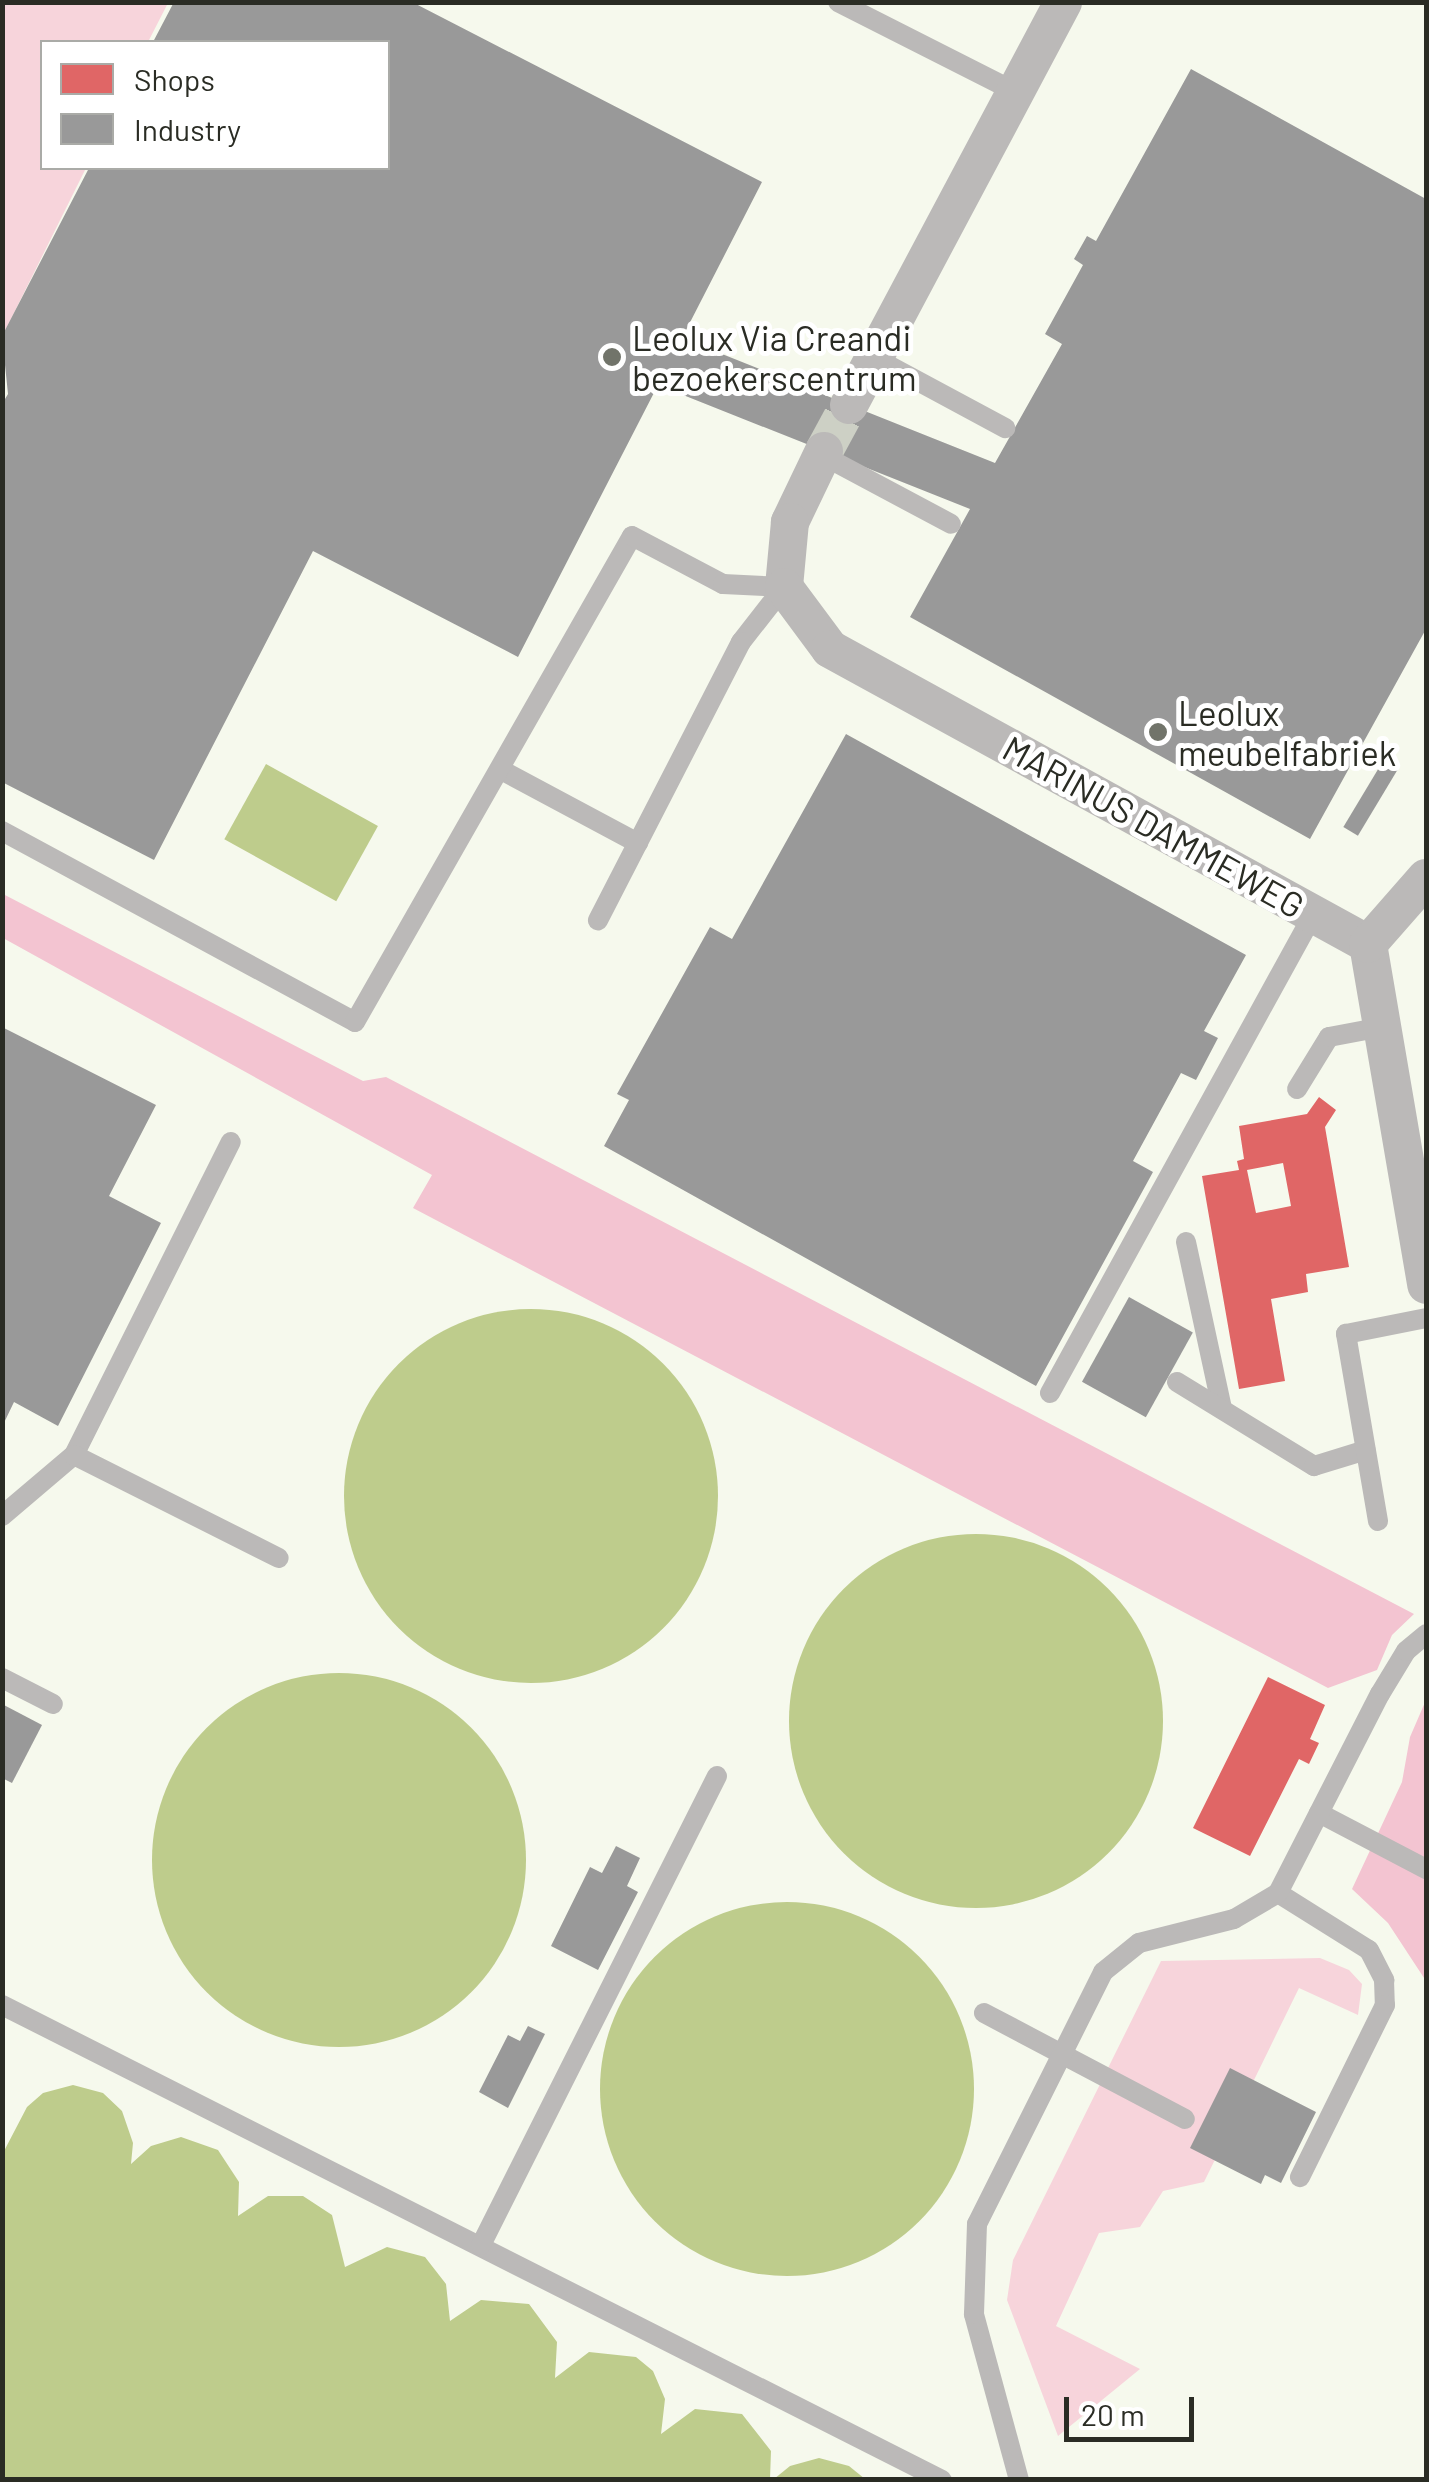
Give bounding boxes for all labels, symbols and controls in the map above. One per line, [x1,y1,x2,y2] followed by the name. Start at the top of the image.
[40,40,390,170] legend
[134,61,215,97] text: Shops
[134,111,241,147] text: Industry
[632,316,917,398] place label: Leolux Via Creandi bezoekerscentrum
[601,346,623,368] marker: Leolux Via Creandi bezoekerscentrum
[1178,691,1396,773] place label: Leolux meubelfabriek
[1147,721,1169,743] marker: Leolux meubelfabriek
[996,726,1312,926] street label: MARINUS DAMMEWEG
[1069,2377,1199,2439] scale bar
[1081,2396,1145,2432] text: 20 m

